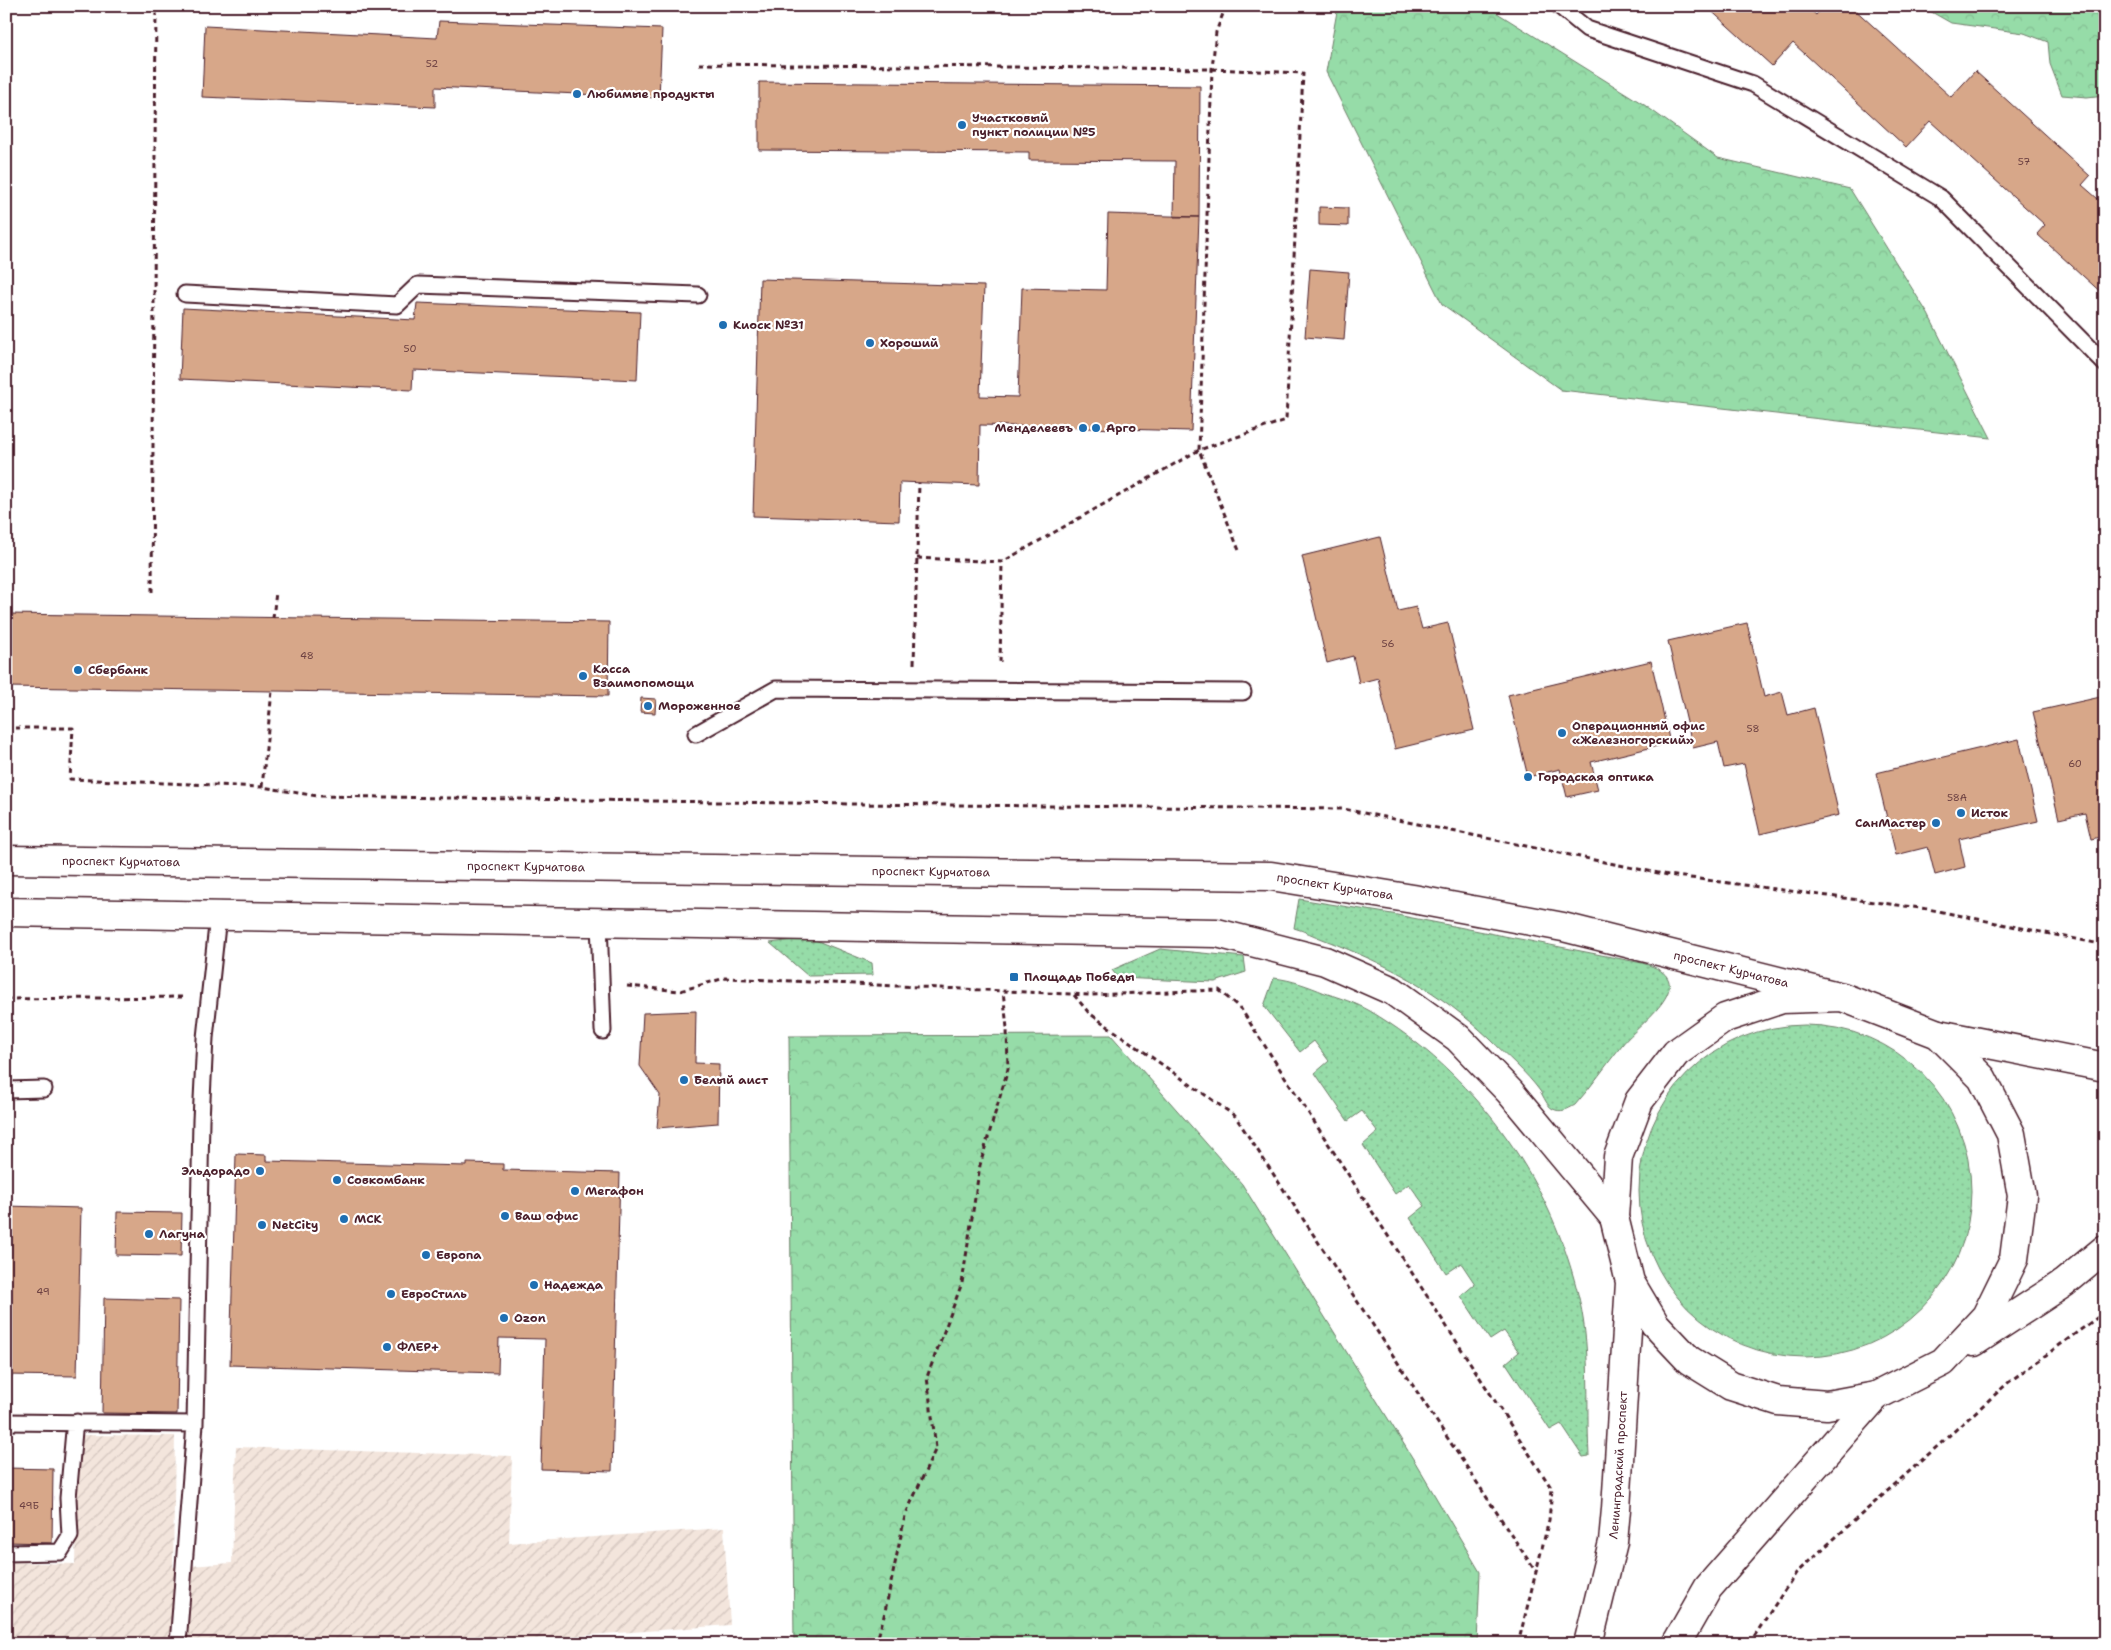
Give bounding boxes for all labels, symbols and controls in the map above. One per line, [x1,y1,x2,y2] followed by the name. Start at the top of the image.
[426,57,438,70] house number: 52
[587,86,715,102] place label: Любимые продукты
[571,88,583,100] marker: Любимые продукты
[972,110,1095,140] place label: Участковый пункт полиции №5
[956,119,968,131] marker: Участковый пункт полиции №5
[2018,155,2030,168] house number: 57
[733,317,804,333] place label: Киоск №31
[717,319,729,331] marker: Киоск №31
[880,335,939,351] place label: Хороший
[864,337,876,349] marker: Хороший
[403,342,417,355] house number: 50
[994,420,1073,436] place label: Менделеевъ
[1106,420,1136,436] place label: Арго
[1077,422,1089,434] marker: Менделеевъ
[1090,422,1102,434] marker: Арго
[1382,637,1394,650] house number: 56
[300,649,314,662] house number: 48
[593,661,695,691] place label: Касса Взаимопомощи
[88,662,149,678] place label: Сбербанк
[72,664,84,676] marker: Сбербанк
[577,670,589,682] marker: Касса Взаимопомощи
[658,698,741,714] place label: Мороженное
[642,700,654,712] marker: Мороженное
[1572,718,1705,748] place label: Операционный офис «Железногорский»
[1747,722,1759,735] house number: 58
[1556,727,1568,739] marker: Операционный офис «Железногорский»
[2068,757,2082,770] house number: 60
[1538,769,1654,785] place label: Городская оптика
[1522,771,1534,783] marker: Городская оптика
[1947,791,1967,804] house number: 58А
[1971,805,2009,821] place label: Исток
[1955,807,1967,819] marker: Исток
[1855,815,1926,831] place label: СанМастер
[1930,817,1942,829] marker: СанМастер
[62,853,181,870] street label: проспект Курчатова
[467,858,586,875] street label: проспект Курчатова
[872,863,991,880] street label: проспект Курчатова
[1276,869,1395,904] street label: проспект Курчатова
[1672,947,1791,991] street label: проспект Курчатова
[1024,969,1135,985] place label: Площадь Победы
[1008,971,1020,983] marker: Площадь Победы
[694,1072,769,1088] place label: Белый аист
[678,1074,690,1086] marker: Белый аист
[182,1163,250,1179] place label: Эльдорадо
[254,1165,266,1177] marker: Эльдорадо
[347,1172,425,1188] place label: Совкомбанк
[331,1174,343,1186] marker: Совкомбанк
[585,1183,644,1199] place label: Мегафон
[569,1185,581,1197] marker: Мегафон
[515,1208,578,1224] place label: Ваш офис
[499,1210,511,1222] marker: Ваш офис
[354,1211,382,1227] place label: МСК
[338,1213,350,1225] marker: МСК
[272,1217,318,1233] place label: NetCity
[256,1219,268,1231] marker: NetCity
[159,1226,206,1242] place label: Лагуна
[143,1228,155,1240] marker: Лагуна
[436,1247,482,1263] place label: Европа
[420,1249,432,1261] marker: Европа
[544,1277,604,1293] place label: Надежда
[528,1279,540,1291] marker: Надежда
[36,1285,50,1298] house number: 49
[401,1286,467,1302] place label: ЕвроСтиль
[385,1288,397,1300] marker: ЕвроСтиль
[514,1310,546,1326] place label: Ozon
[498,1312,510,1324] marker: Ozon
[397,1339,439,1355] place label: ФЛЕР+
[381,1341,393,1353] marker: ФЛЕР+
[1605,1390,1631,1540] street label: Ленинградский проспект
[19,1499,39,1512] house number: 49Б

